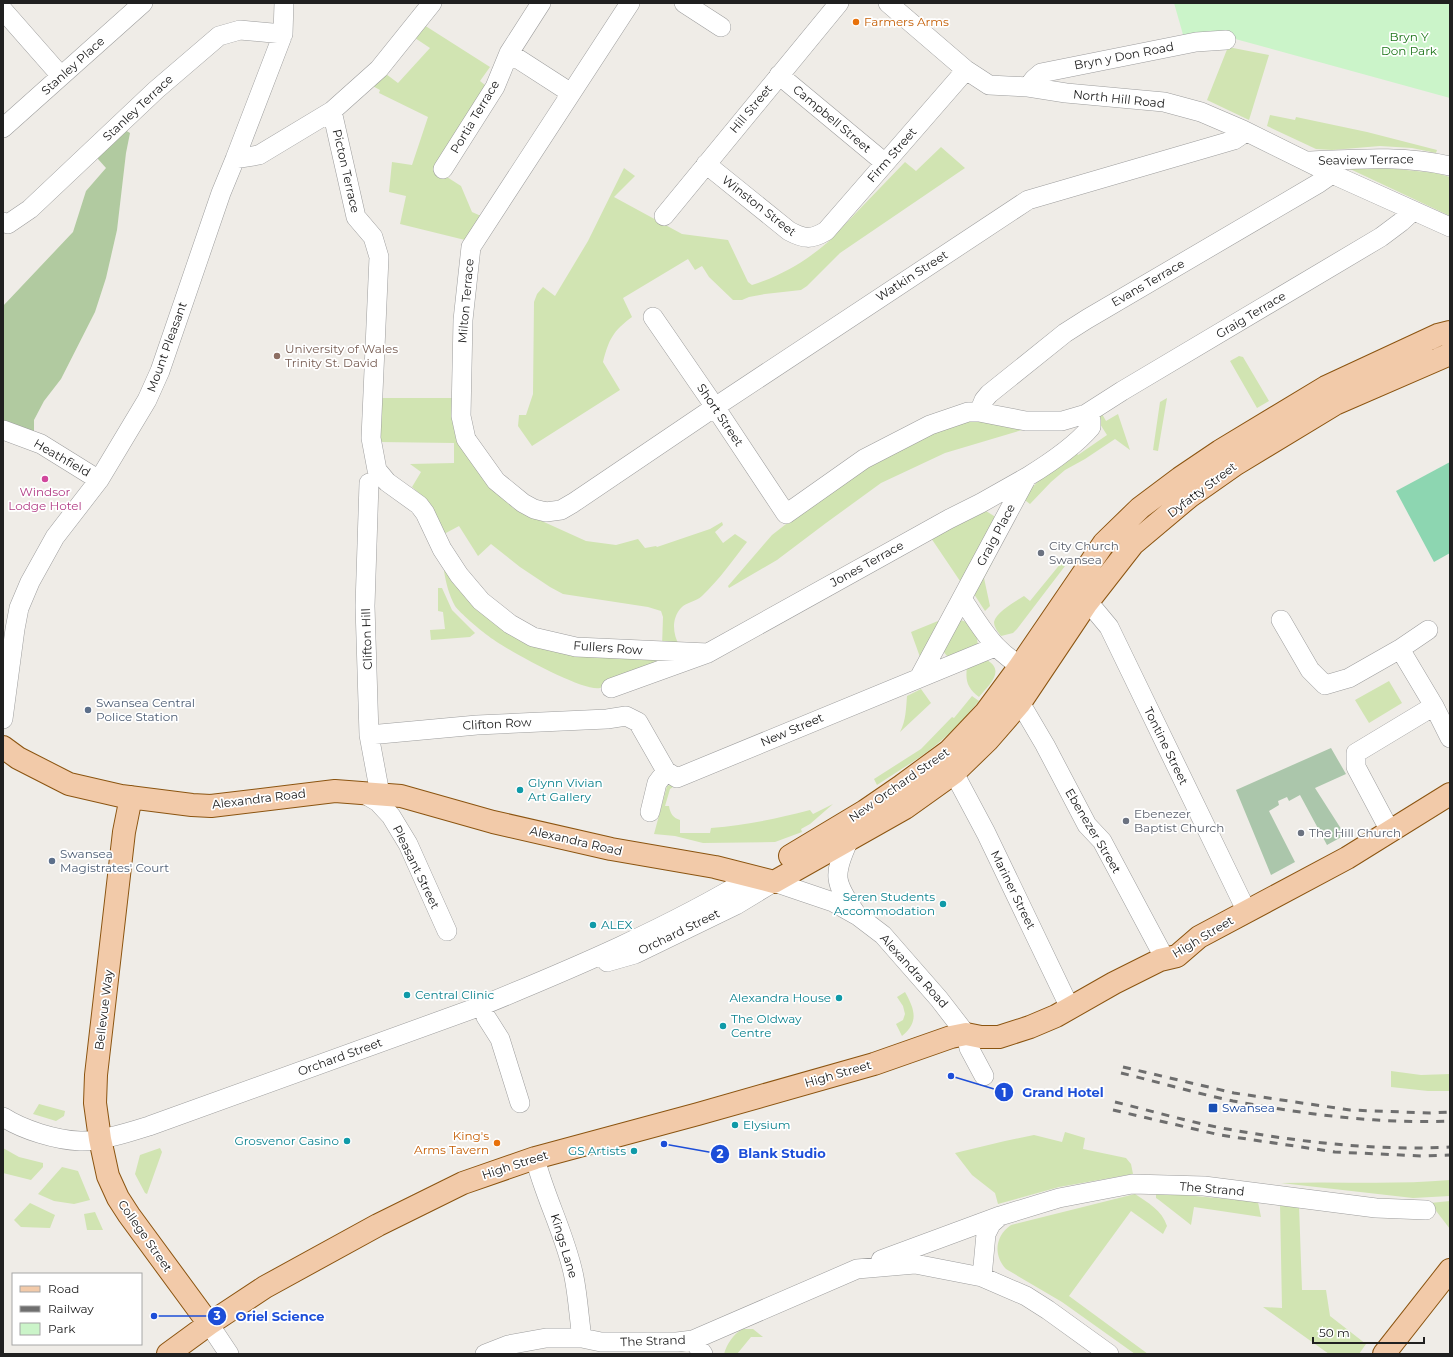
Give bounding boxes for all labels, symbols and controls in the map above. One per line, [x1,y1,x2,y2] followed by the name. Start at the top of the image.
[864,14,949,29] place label: Farmers Arms
[851,17,861,27] marker: Farmers Arms
[1381,29,1438,58] park label: Bryn Y Don Park
[38,33,107,98] street label: Stanley Place
[1073,38,1175,73] street label: Bryn y Don Road
[99,71,176,144] street label: Stanley Terrace
[447,77,502,156] street label: Portia Terrace
[726,81,775,136] street label: Hill Street
[790,81,875,156] street label: Campbell Street
[1072,86,1166,111] street label: North Hill Road
[864,124,920,185] street label: Firm Street
[330,127,363,214] street label: Picton Terrace
[1318,151,1414,168] street label: Seaview Terrace
[719,172,799,239] street label: Winston Street
[873,247,951,304] street label: Watkin Street
[1109,256,1187,310] street label: Evans Terrace
[454,258,477,344] street label: Milton Terrace
[1213,288,1288,341] street label: Graig Terrace
[143,299,190,394] street label: Mount Pleasant
[285,341,398,370] place label: University of Wales Trinity St. David
[272,351,282,361] marker: University of Wales Trinity St. David
[694,381,747,449] street label: Short Street
[31,435,93,480] street label: Heathfield
[1164,459,1239,520] street label: Dyfatty Street
[40,474,50,484] marker: Windsor Lodge Hotel
[8,484,82,513] place label: Windsor Lodge Hotel
[973,501,1018,568] street label: Graig Place
[827,537,906,590] street label: Jones Terrace
[1049,538,1119,567] place label: City Church Swansea
[1036,548,1046,558] marker: City Church Swansea
[358,608,375,670] street label: Clifton Hill
[573,638,644,657] street label: Fullers Row
[96,695,195,724] place label: Swansea Central Police Station
[1141,704,1192,787] street label: Tontine Street
[83,705,93,715] marker: Swansea Central Police Station
[758,710,826,750] street label: New Street
[462,714,532,733] street label: Clifton Row
[846,744,952,825] street label: New Orchard Street
[528,775,603,804] place label: Glynn Vivian Art Gallery
[211,785,307,812] street label: Alexandra Road
[515,785,525,795] marker: Glynn Vivian Art Gallery
[1062,786,1125,876] street label: Ebenezer Street
[1134,806,1224,835] place label: Ebenezer Baptist Church
[1121,816,1131,826] marker: Ebenezer Baptist Church
[390,822,443,911] street label: Pleasant Street
[528,823,624,858] street label: Alexandra Road
[1309,825,1401,840] place label: The Hill Church
[1296,828,1306,838] marker: The Hill Church
[60,846,169,875] place label: Swansea Magistrates' Court
[988,848,1039,932] street label: Mariner Street
[47,856,57,866] marker: Swansea Magistrates' Court
[834,889,935,918] place label: Seren Students Accommodation
[938,899,948,909] marker: Seren Students Accommodation
[636,905,722,958] street label: Orchard Street
[1169,912,1236,961] street label: High Street
[601,917,633,932] place label: ALEX
[588,920,598,930] marker: ALEX
[877,931,952,1011] street label: Alexandra Road
[91,968,116,1051] street label: Bellevue Way
[415,987,495,1002] place label: Central Clinic
[402,990,412,1000] marker: Central Clinic
[729,990,831,1005] place label: Alexandra House
[834,993,844,1003] marker: Alexandra House
[731,1011,802,1040] place label: The Oldway Centre
[718,1021,728,1031] marker: The Oldway Centre
[296,1034,384,1079] street label: Orchard Street
[803,1057,873,1090] street label: High Street
[994,1080,1111,1105] callout: Grand Hotel
[1022,1084,1104,1100] text: Grand Hotel
[1002,1085,1006,1100] text: 1
[1222,1100,1275,1115] place label: Swansea
[1207,1102,1219,1114] marker: Swansea
[743,1117,791,1132] place label: Elysium
[730,1120,740,1130] marker: Elysium
[414,1128,489,1157] place label: King's Arms Tavern
[234,1133,339,1148] place label: Grosvenor Casino
[342,1136,352,1146] marker: Grosvenor Casino
[492,1138,502,1148] marker: King's Arms Tavern
[710,1141,834,1166] callout: Blank Studio
[568,1143,626,1158] place label: GS Artists
[738,1145,826,1161] text: Blank Studio
[629,1146,639,1156] marker: GS Artists
[716,1146,724,1161] text: 2
[480,1147,550,1182] street label: High Street
[1179,1178,1245,1199] street label: The Strand
[115,1197,176,1275] street label: College Street
[548,1212,581,1280] street label: Kings Lane
[12,1273,142,1345] legend
[48,1281,79,1296] text: Road
[48,1301,94,1316] text: Railway
[207,1304,332,1329] callout: Oriel Science
[212,1308,221,1323] text: 3
[235,1308,325,1324] text: Oriel Science
[1313,1319,1424,1345] scale bar
[48,1321,76,1336] text: Park
[1319,1325,1350,1340] text: 50 m
[620,1332,686,1349] street label: The Strand

